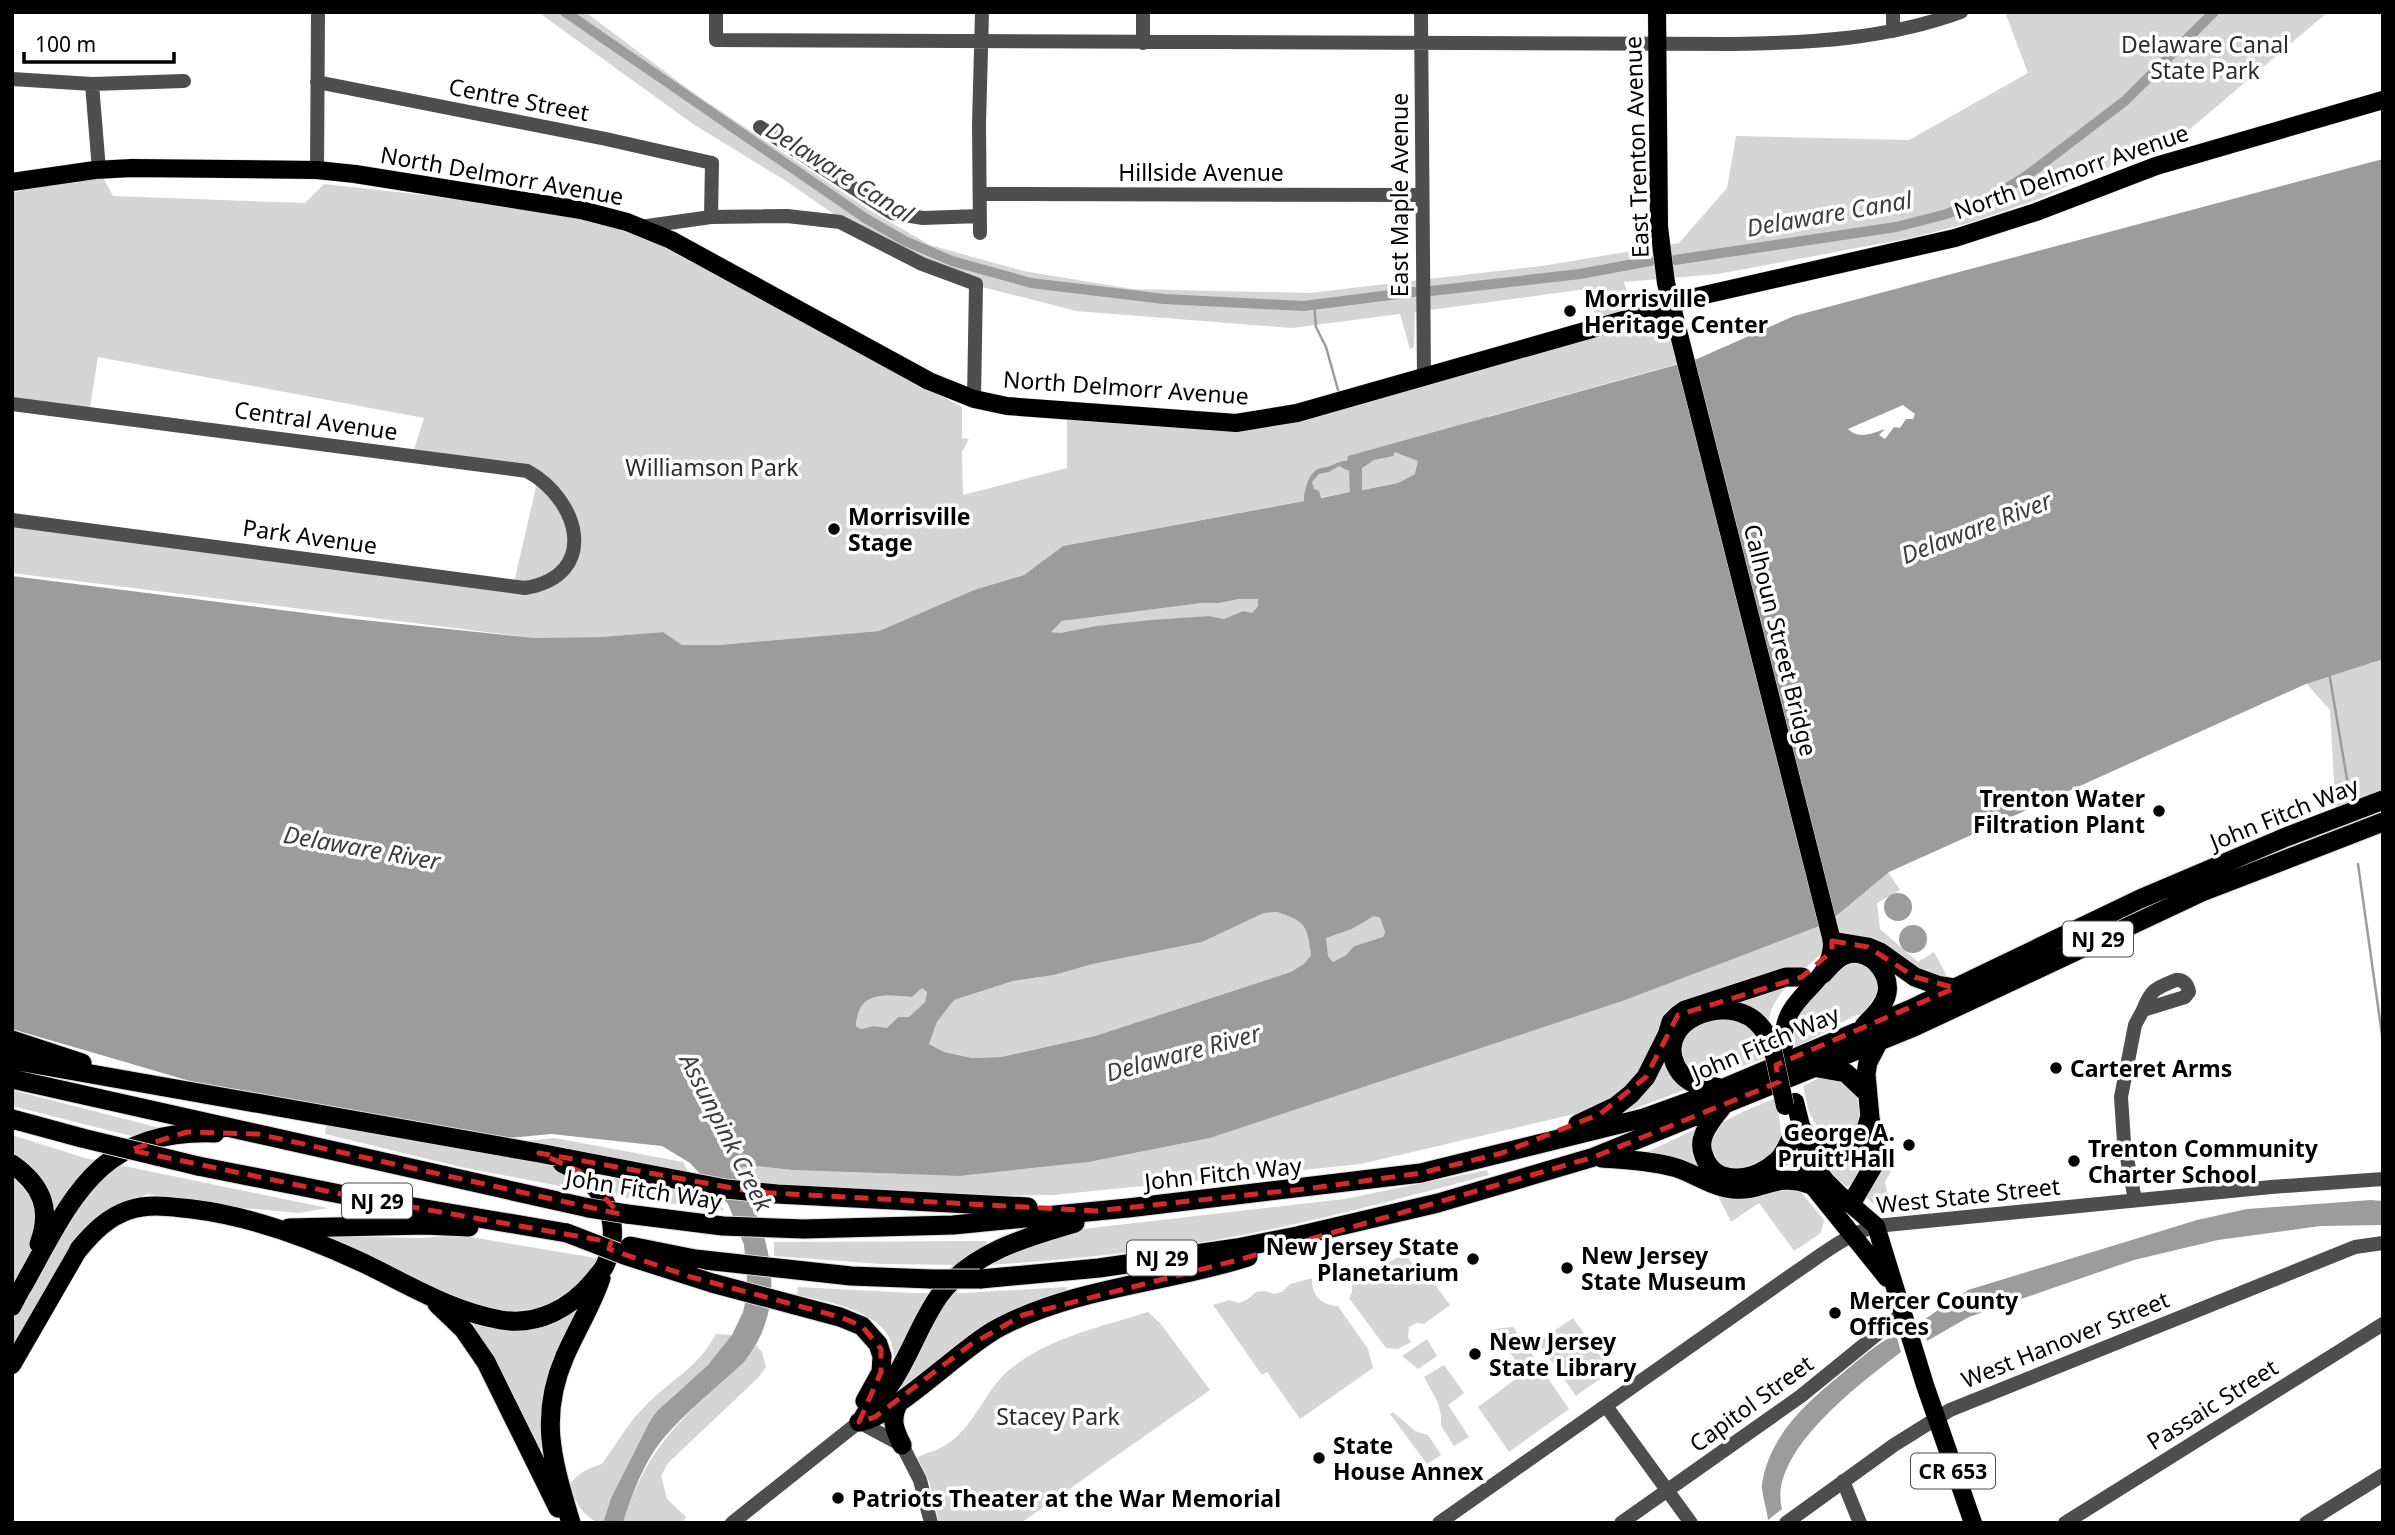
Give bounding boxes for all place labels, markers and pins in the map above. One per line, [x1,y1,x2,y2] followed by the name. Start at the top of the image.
[1584,282,1768,340] place label: Morrisville Heritage Center
[1562,303,1578,319] marker: Morrisville Heritage Center
[848,500,971,558] place label: Morrisville Stage
[826,521,842,537] marker: Morrisville Stage
[1973,782,2145,840] place label: Trenton Water Filtration Plant
[2151,803,2167,819] marker: Trenton Water Filtration Plant
[2070,1052,2232,1084] place label: Carteret Arms
[2048,1060,2064,1076] marker: Carteret Arms
[1778,1116,1895,1174] place label: George A. Pruitt Hall
[2088,1132,2319,1190] place label: Trenton Community Charter School
[1901,1137,1917,1153] marker: George A. Pruitt Hall
[2066,1153,2082,1169] marker: Trenton Community Charter School
[1266,1230,1459,1288] place label: New Jersey State Planetarium
[1581,1239,1746,1297] place label: New Jersey State Museum
[1465,1251,1481,1267] marker: New Jersey State Planetarium
[1559,1260,1575,1276] marker: New Jersey State Museum
[1849,1284,2019,1342] place label: Mercer County Offices
[1827,1305,1843,1321] marker: Mercer County Offices
[1489,1325,1637,1383] place label: New Jersey State Library
[1467,1346,1483,1362] marker: New Jersey State Library
[1333,1429,1484,1487] place label: State House Annex
[1311,1450,1327,1466] marker: State House Annex
[852,1482,1281,1514] place label: Patriots Theater at the War Memorial
[830,1490,846,1506] marker: Patriots Theater at the War Memorial

